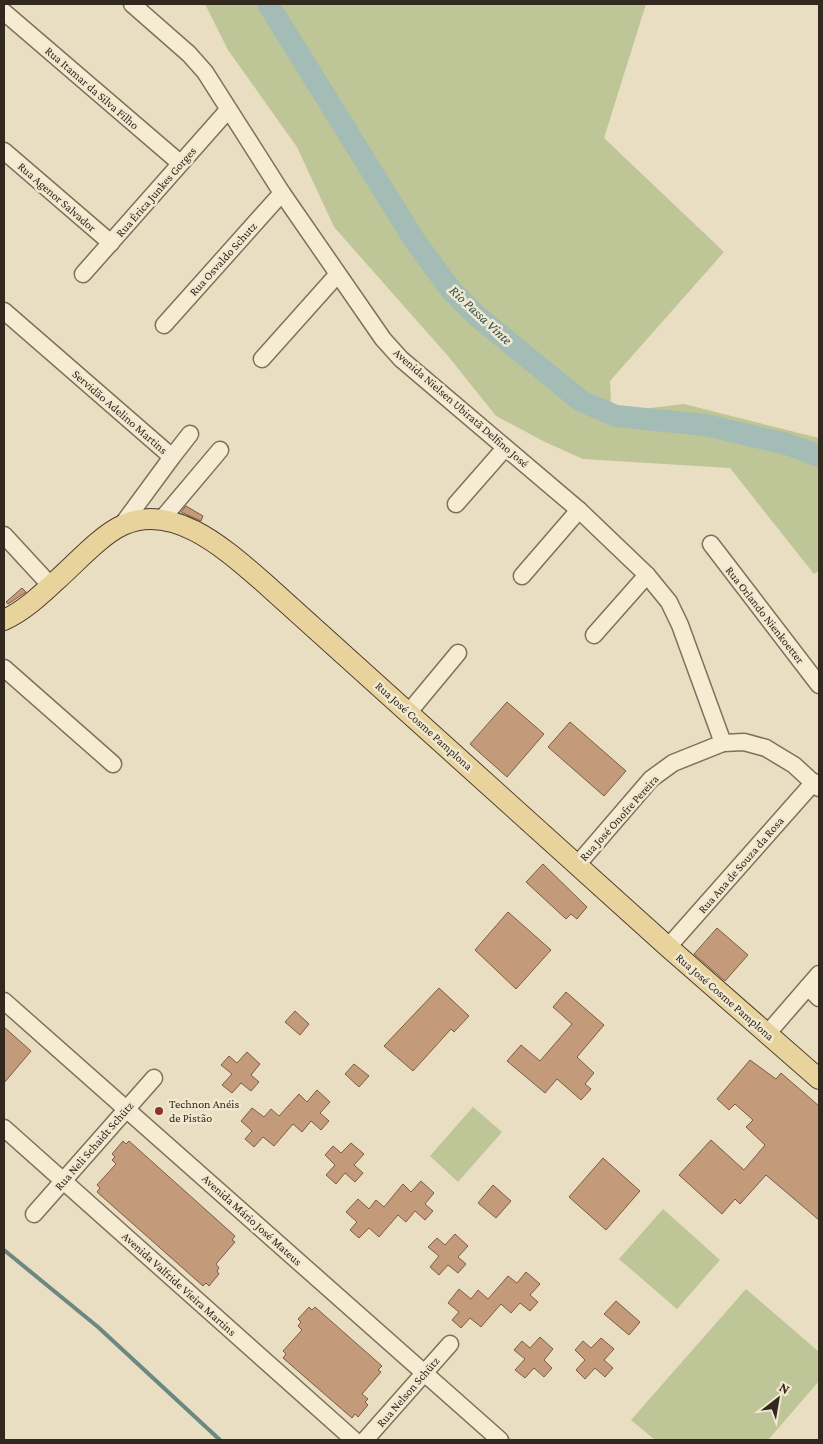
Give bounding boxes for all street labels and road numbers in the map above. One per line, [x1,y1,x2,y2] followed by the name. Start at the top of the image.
[42,44,142,132] street label: Rua Itamar da Silva Filho
[113,144,199,240] street label: Rua Érica Junkes Gorges
[15,159,100,235] street label: Rua Agenor Salvador
[186,219,260,299] street label: Rua Osvaldo Schutz
[391,345,531,471] street label: Avenida Nielsen Ubiratã Delfino José
[70,367,171,457] street label: Servidão Adelino Martins
[723,564,808,667] street label: Rua Orlando Nienkoetter
[373,679,476,774] street label: Rua José Cosme Pamplona
[577,772,662,864] street label: Rua José Onofre Pereira
[695,814,787,916] street label: Rua Ana de Souza da Rosa
[673,950,777,1044] street label: Rua José Cosme Pamplona
[52,1099,136,1193] street label: Rua Neli Schaidt Schütz
[199,1171,305,1269] street label: Avenida Mário José Mateus
[119,1229,239,1339] street label: Avenida Valfride Vieira Martins
[374,1354,442,1430] street label: Rua Nelson Schütz

